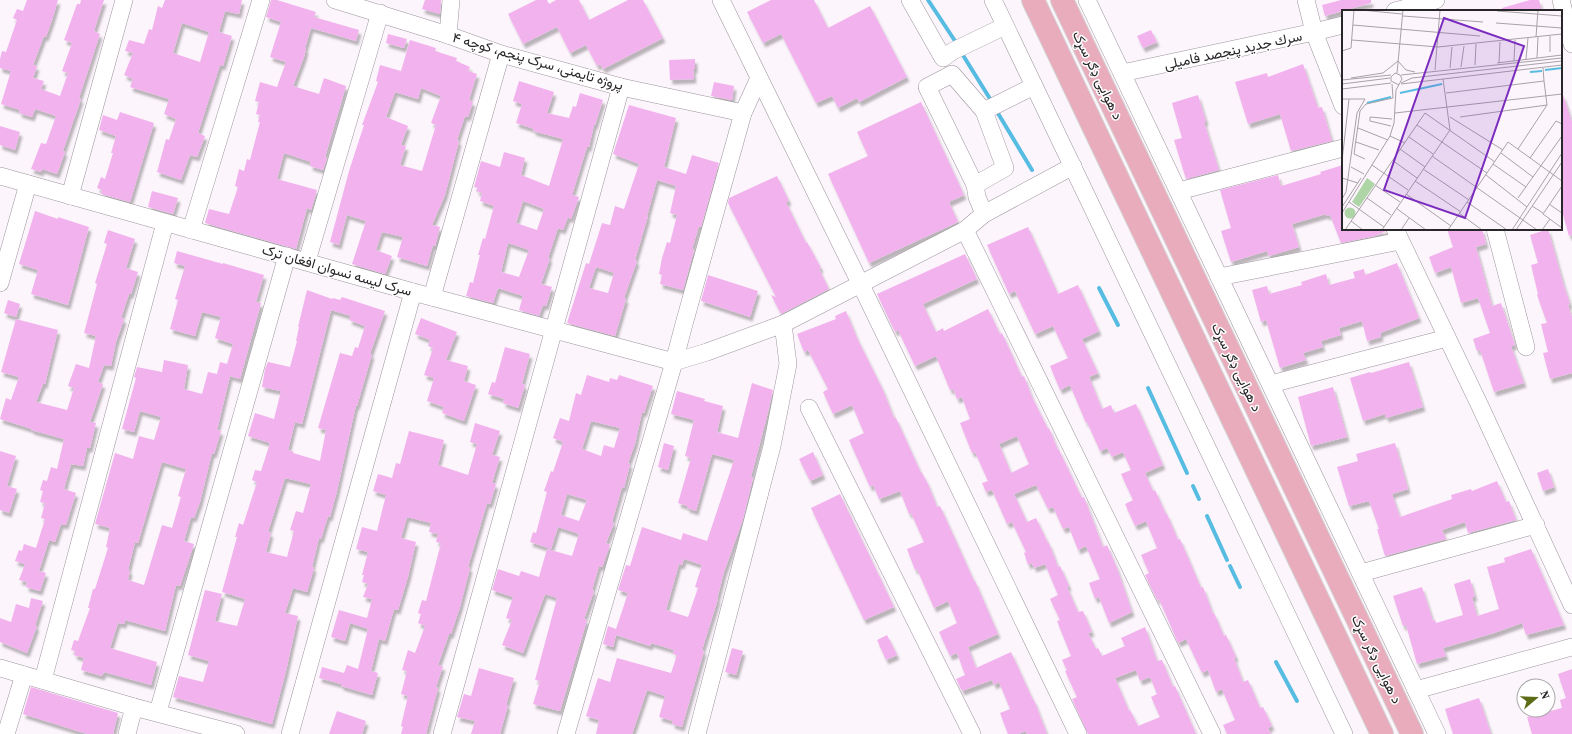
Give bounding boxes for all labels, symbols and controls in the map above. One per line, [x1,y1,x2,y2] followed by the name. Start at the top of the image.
[1342,10,1562,230] inset map
[1162,26,1304,74] street label: سرك جدید پنجصد فامیلی
[450,27,626,95] street label: پروژه تایمنی، سرک پنجم، کوچه ۴
[1068,27,1128,123] street label: د هوایی ډګر سړک
[260,239,414,301] street label: سرک لیسه نسوان افغان‌ ترک
[1207,319,1267,415] street label: د هوایی ډګر سړک
[1347,611,1407,707] street label: د هوایی ډګر سړک
[1516,678,1556,718] north arrow
[1537,689,1553,701] text: N

